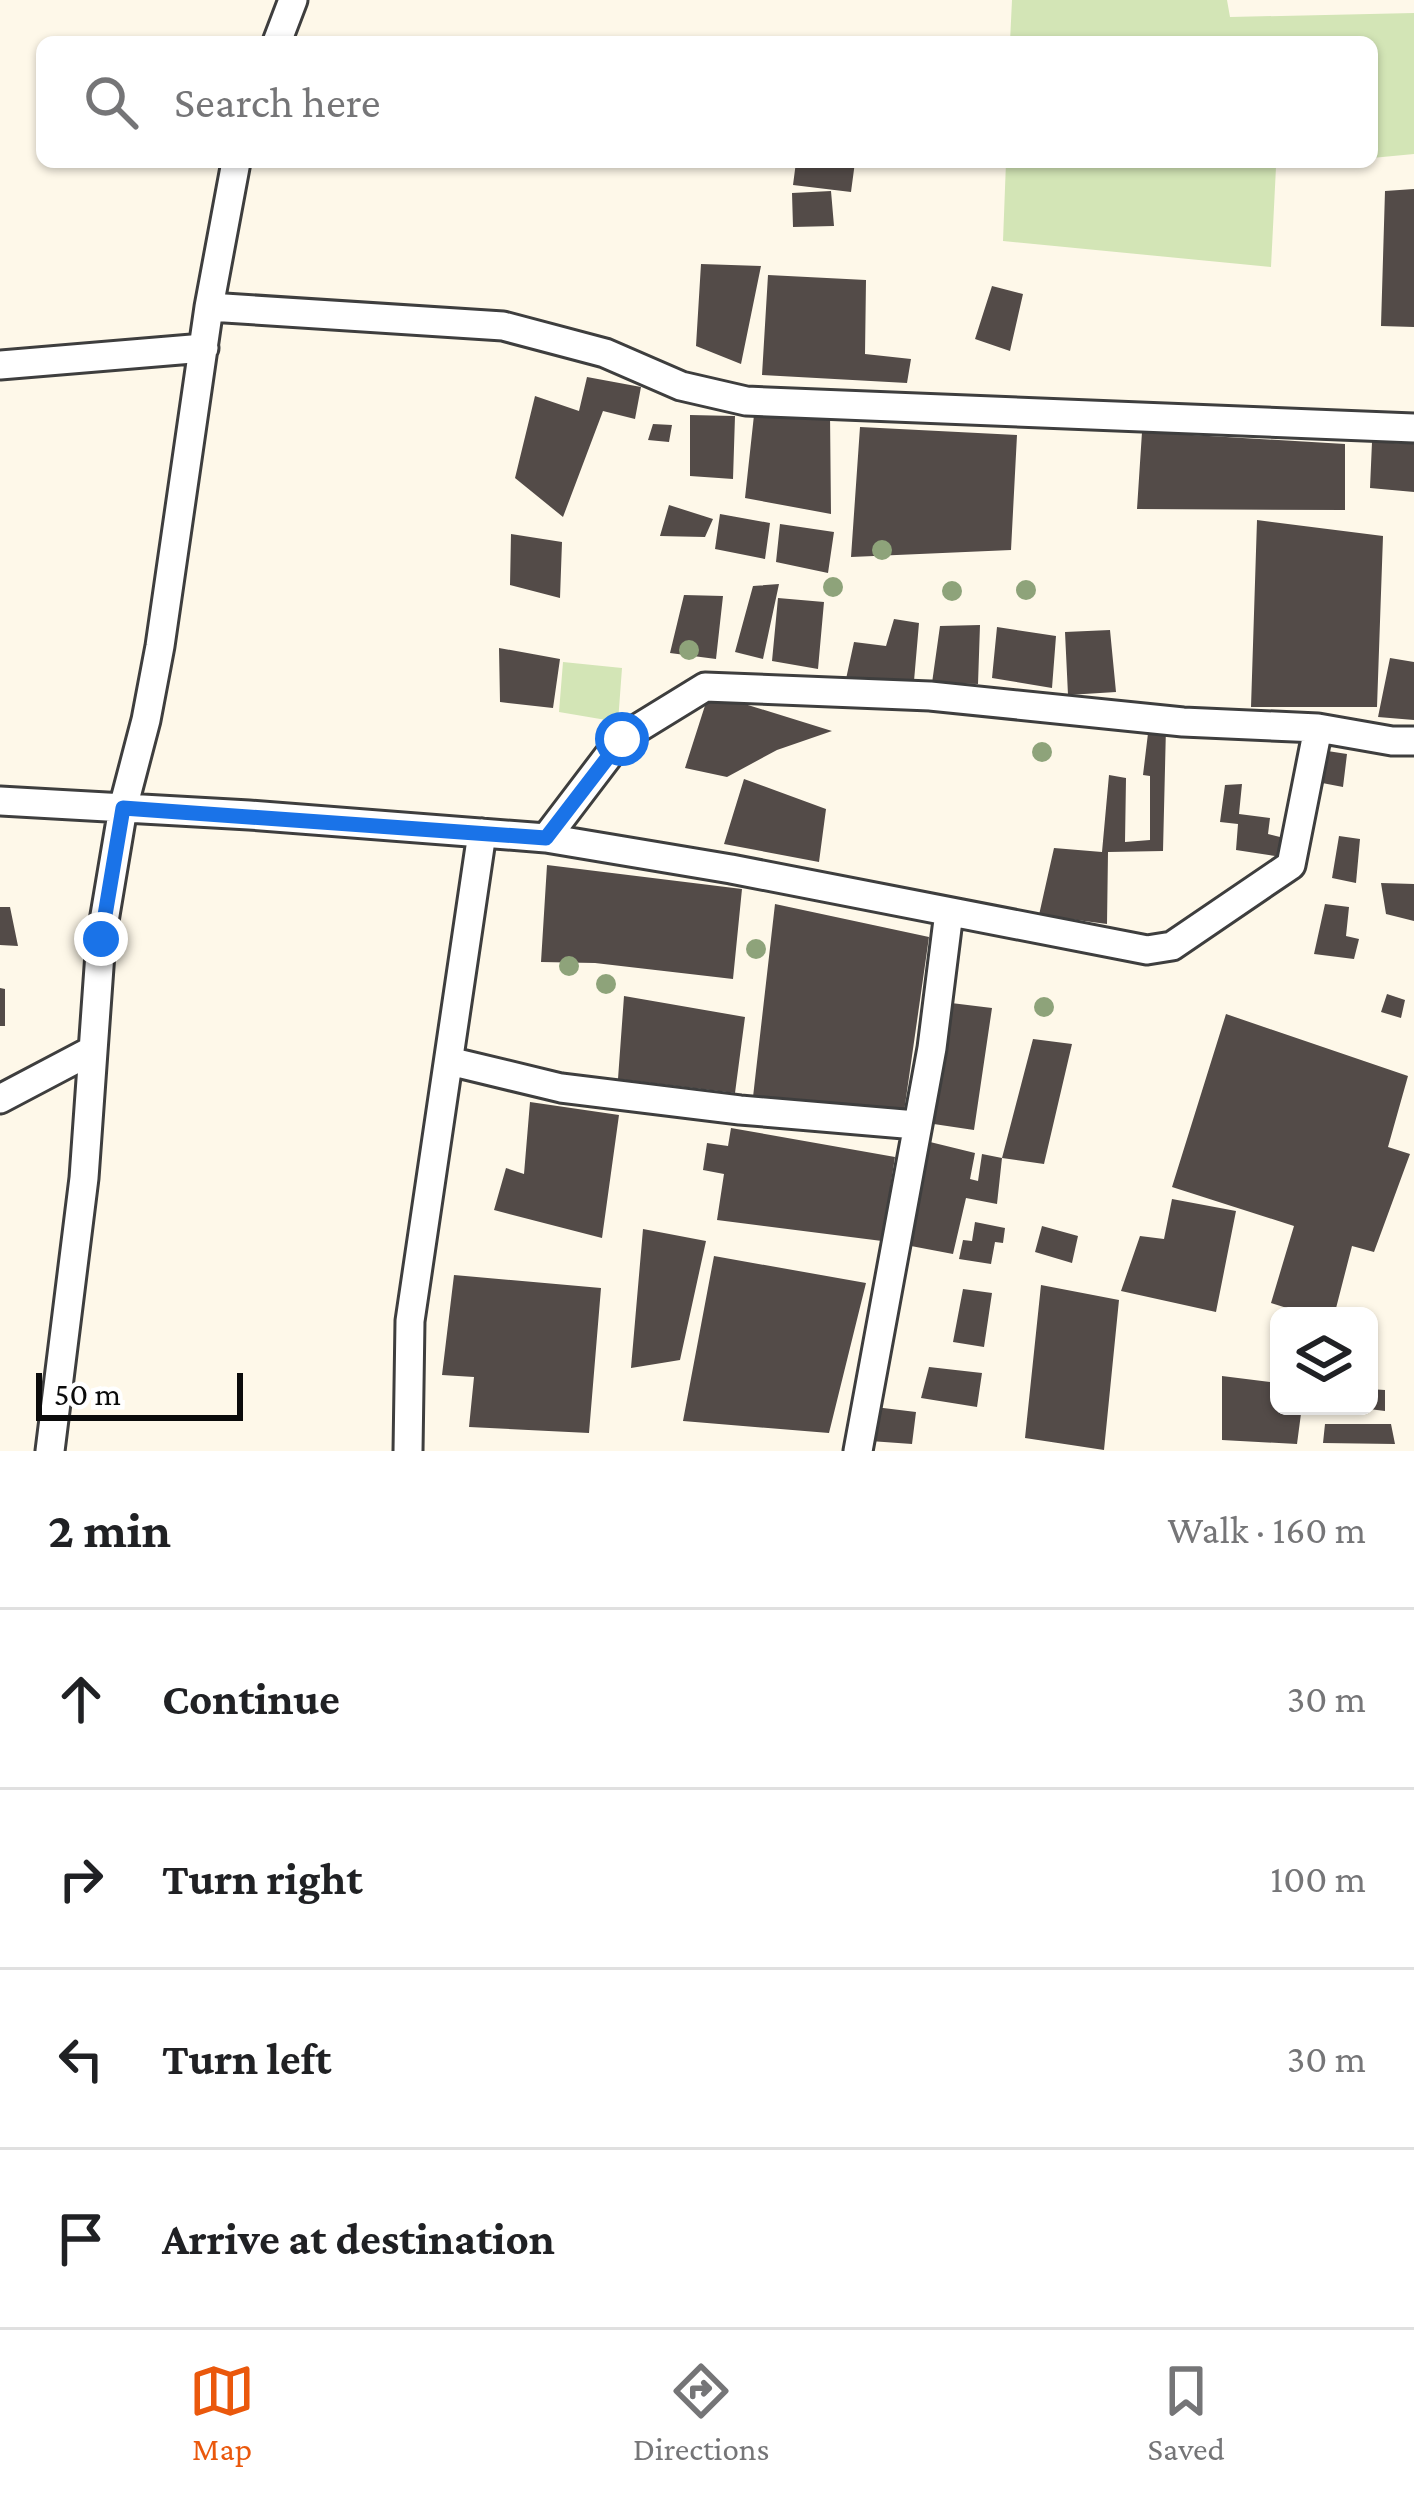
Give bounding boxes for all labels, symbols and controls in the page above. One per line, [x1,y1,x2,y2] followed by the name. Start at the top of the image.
[36,36,1378,168] search box
[78,69,144,135] icon: search
[174,77,381,127] text: Search here
[595,712,649,766] route start
[74,912,128,966] route end
[1270,1307,1378,1415] map controls
[1270,1307,1378,1415] button: layers
[36,1367,243,1420] scale bar
[54,1375,121,1412] text: 50 m
[48,1501,171,1558] text: 2 min
[1168,1508,1366,1551] text: Walk · 160 m
[48,1666,114,1732] icon: ahead
[162,1674,340,1724] text: Continue
[1287,1677,1366,1720] text: 30 m
[48,1846,114,1912] icon: right
[162,1854,363,1904] text: Turn right
[1270,1857,1366,1900] text: 100 m
[48,2026,114,2092] icon: left
[162,2034,331,2084] text: Turn left
[1287,2037,1366,2080] text: 30 m
[48,2206,114,2272] icon: arrive
[162,2214,555,2264] text: Arrive at destination
[189,2358,255,2467] tab: Map
[633,2358,770,2467] tab: Directions
[1148,2358,1225,2467] tab: Saved

